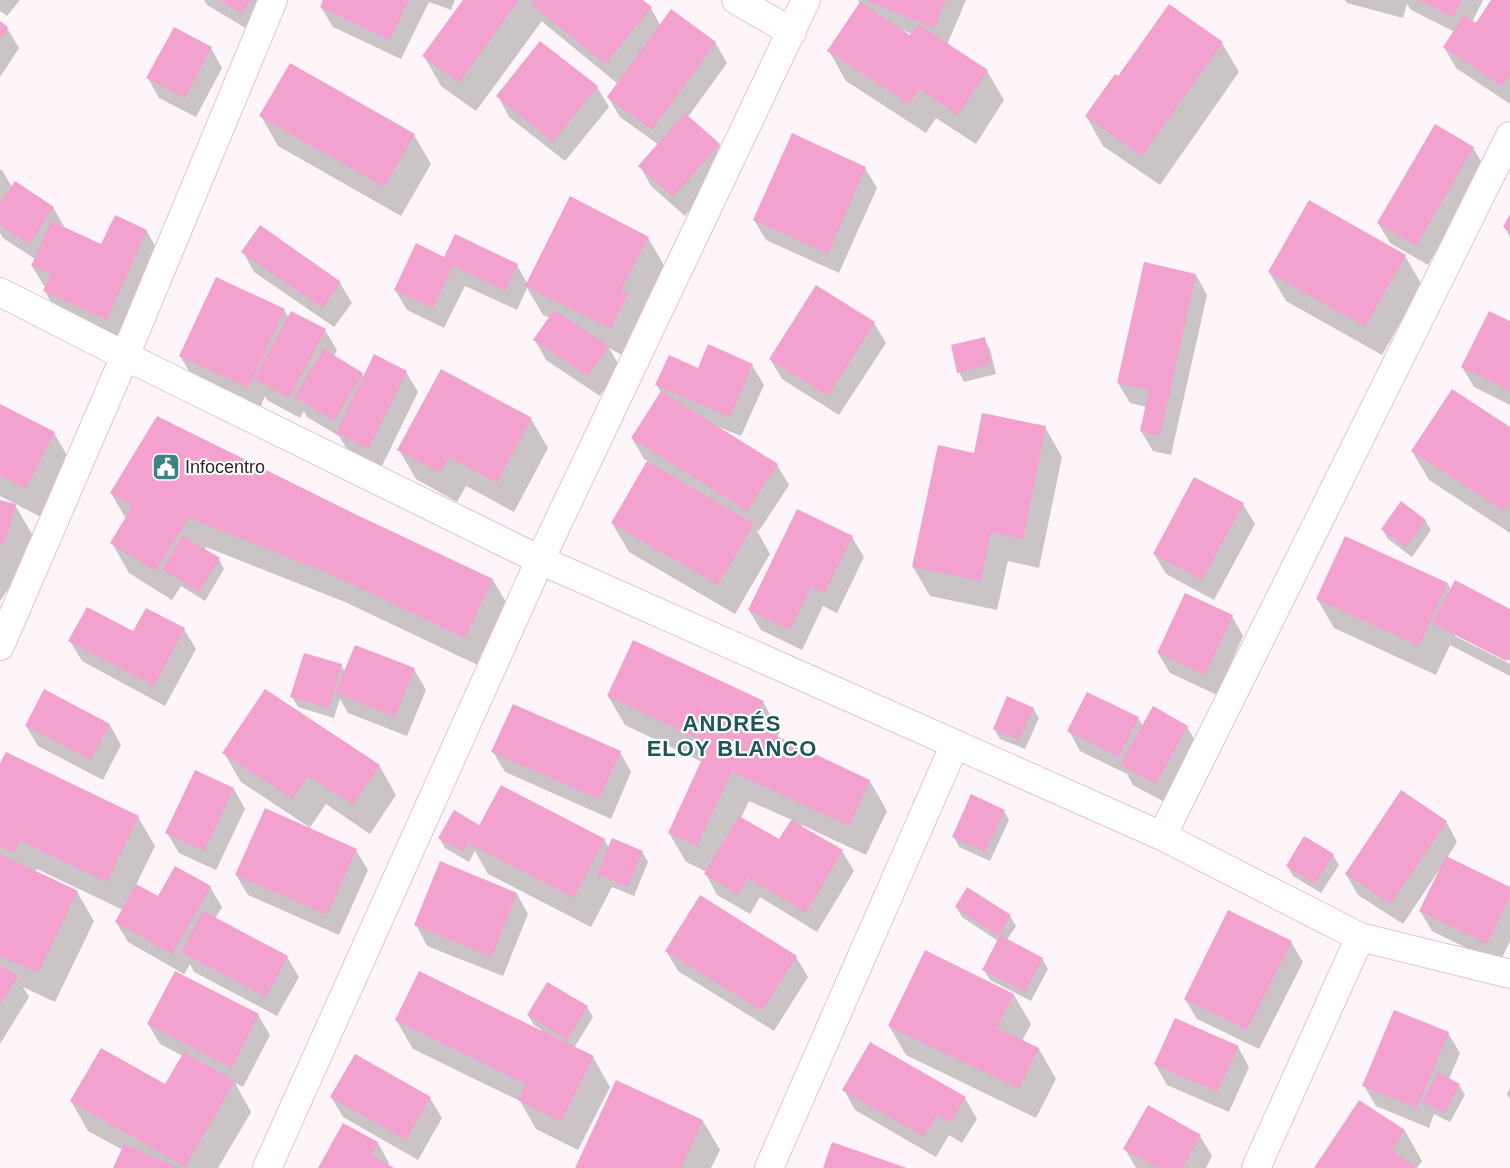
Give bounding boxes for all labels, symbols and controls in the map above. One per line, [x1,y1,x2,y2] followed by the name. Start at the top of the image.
[151,452,181,482] public building icon: Infocentro
[185,457,265,477] place label: Infocentro
[647,711,817,761] district label: ANDRÉS ELOY BLANCO

